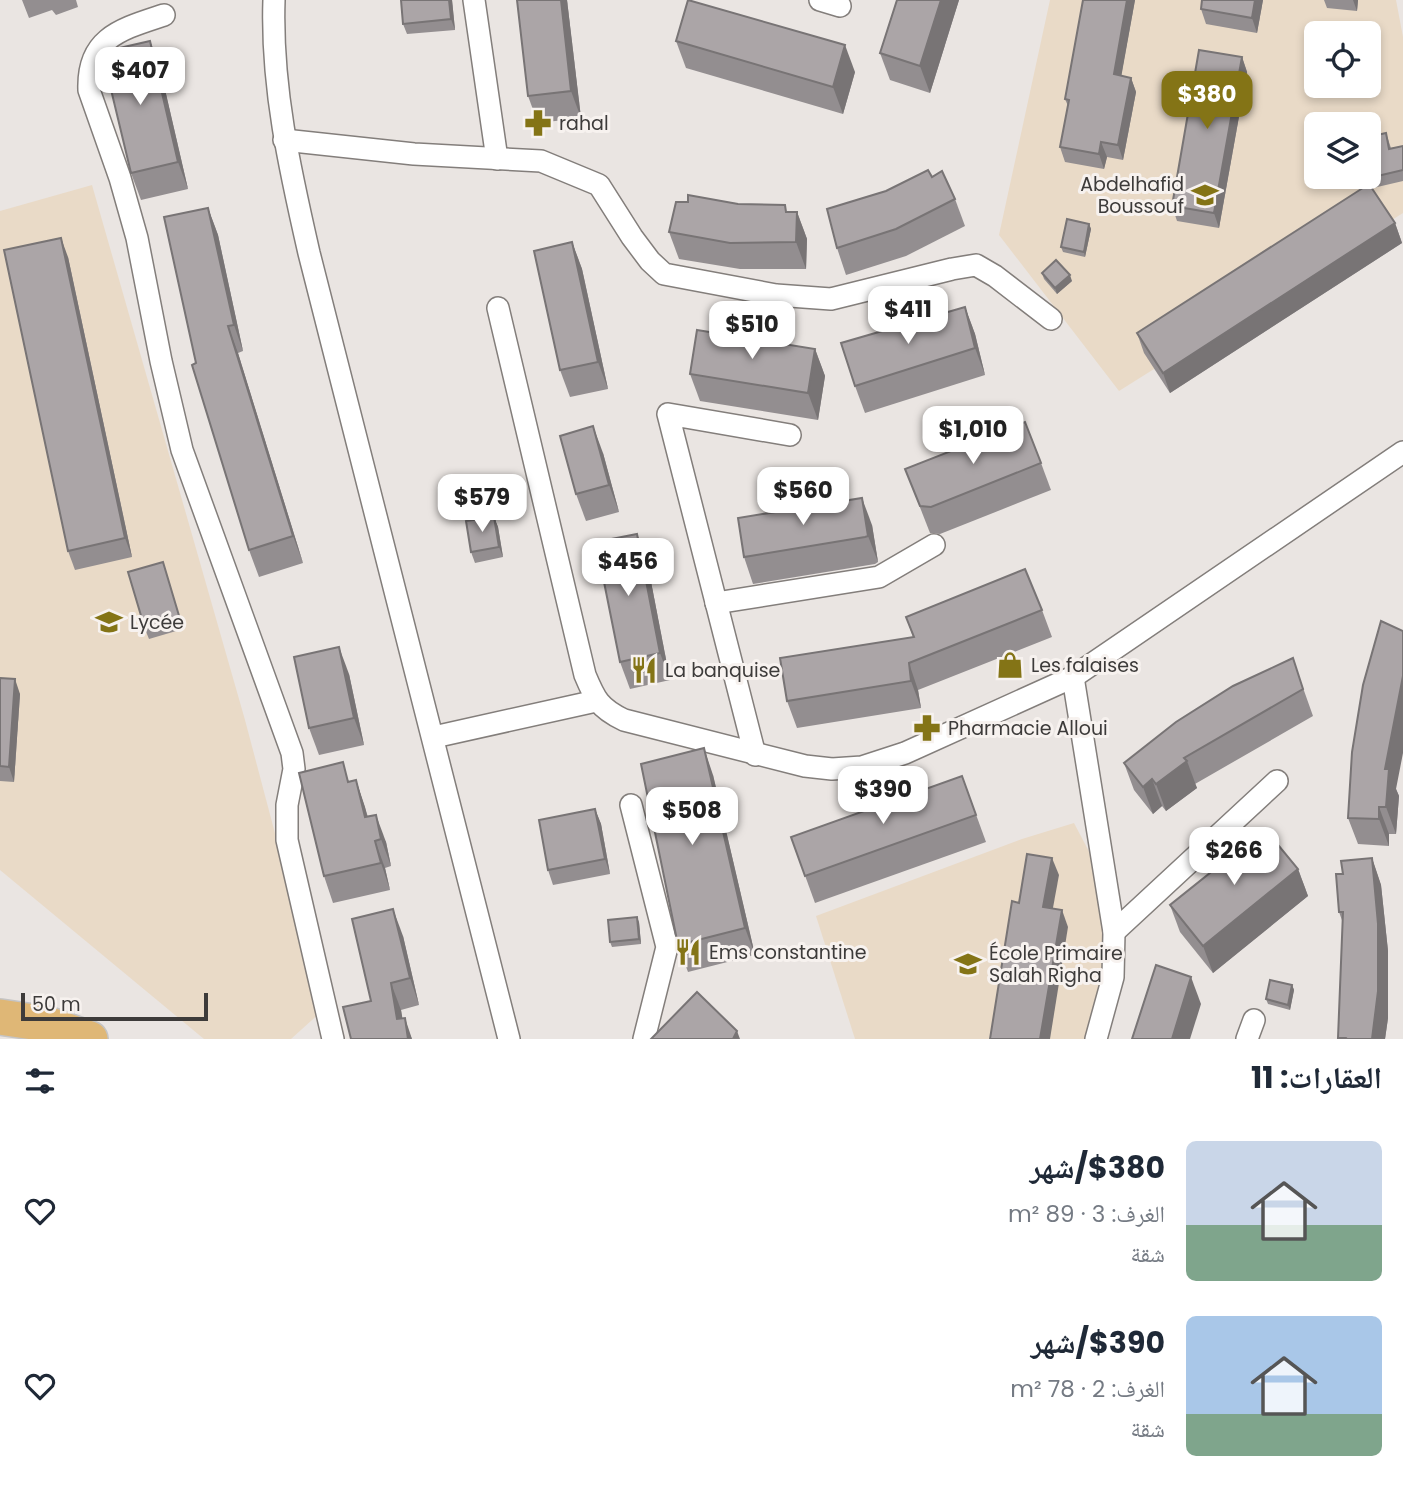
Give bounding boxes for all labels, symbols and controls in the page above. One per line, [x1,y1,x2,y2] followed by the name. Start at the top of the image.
[1304,21,1381,189] map controls
[1304,21,1381,98] button: locate
[99,48,181,107] pin: $407
[111,54,169,86] text: $407
[1166,72,1248,131] pin: $380
[1178,78,1236,110] text: $380
[523,108,553,138] pharmacy icon: rahal
[559,110,609,137] place label: rahal
[1304,112,1381,189] button: layers
[1080,171,1184,220] place label: Abdelhafid Boussouf
[1190,180,1220,210] school or university icon: Abdelhafid Boussouf
[867,286,949,346] pin: $411
[884,293,932,325] text: $411
[711,302,793,361] pin: $510
[725,308,779,340] text: $510
[916,406,1030,466] pin: $1,010
[938,413,1008,445] text: $1,010
[762,468,844,527] pin: $560
[773,474,833,506] text: $560
[441,475,523,534] pin: $579
[454,481,510,513] text: $579
[587,538,669,598] pin: $456
[598,545,658,577] text: $456
[94,607,124,637] school or university icon: Lycée
[130,609,184,636] place label: Lycée
[995,650,1025,680] shop icon: Les falaises
[1031,652,1139,679] place label: Les falaises
[629,655,659,685] restaurant icon: La banquise
[665,657,780,684] place label: La banquise
[912,713,942,743] pharmacy icon: Pharmacie Alloui
[948,715,1108,742] place label: Pharmacie Alloui
[842,766,924,826] pin: $390
[854,773,912,805] text: $390
[651,788,733,847] pin: $508
[662,794,722,826] text: $508
[1193,828,1275,887] pin: $266
[1205,834,1263,866] text: $266
[673,937,703,967] restaurant icon: Ems constantine
[709,939,867,966] place label: Ems constantine
[989,940,1123,989] place label: École Primaire Salah Righa
[953,949,983,979] school or university icon: École Primaire Salah Righa
[21,990,208,1022] scale bar
[32,991,81,1018] text: 50 m
[1251,1056,1382,1099] text: العقارات: 11
[21,1062,59,1100] icon: filters
[1030,1146,1165,1189] text: $380/شهر
[1242,1169,1326,1253] icon: home
[21,1192,59,1230] icon: heart
[1008,1198,1165,1230] text: الغرف: 3 · 89 m²
[1131,1238,1165,1270] text: شقة
[1031,1321,1165,1364] text: $390/شهر
[1242,1344,1326,1428] icon: home
[21,1367,59,1405] icon: heart
[1010,1373,1165,1405] text: الغرف: 2 · 78 m²
[1131,1413,1165,1445] text: شقة

